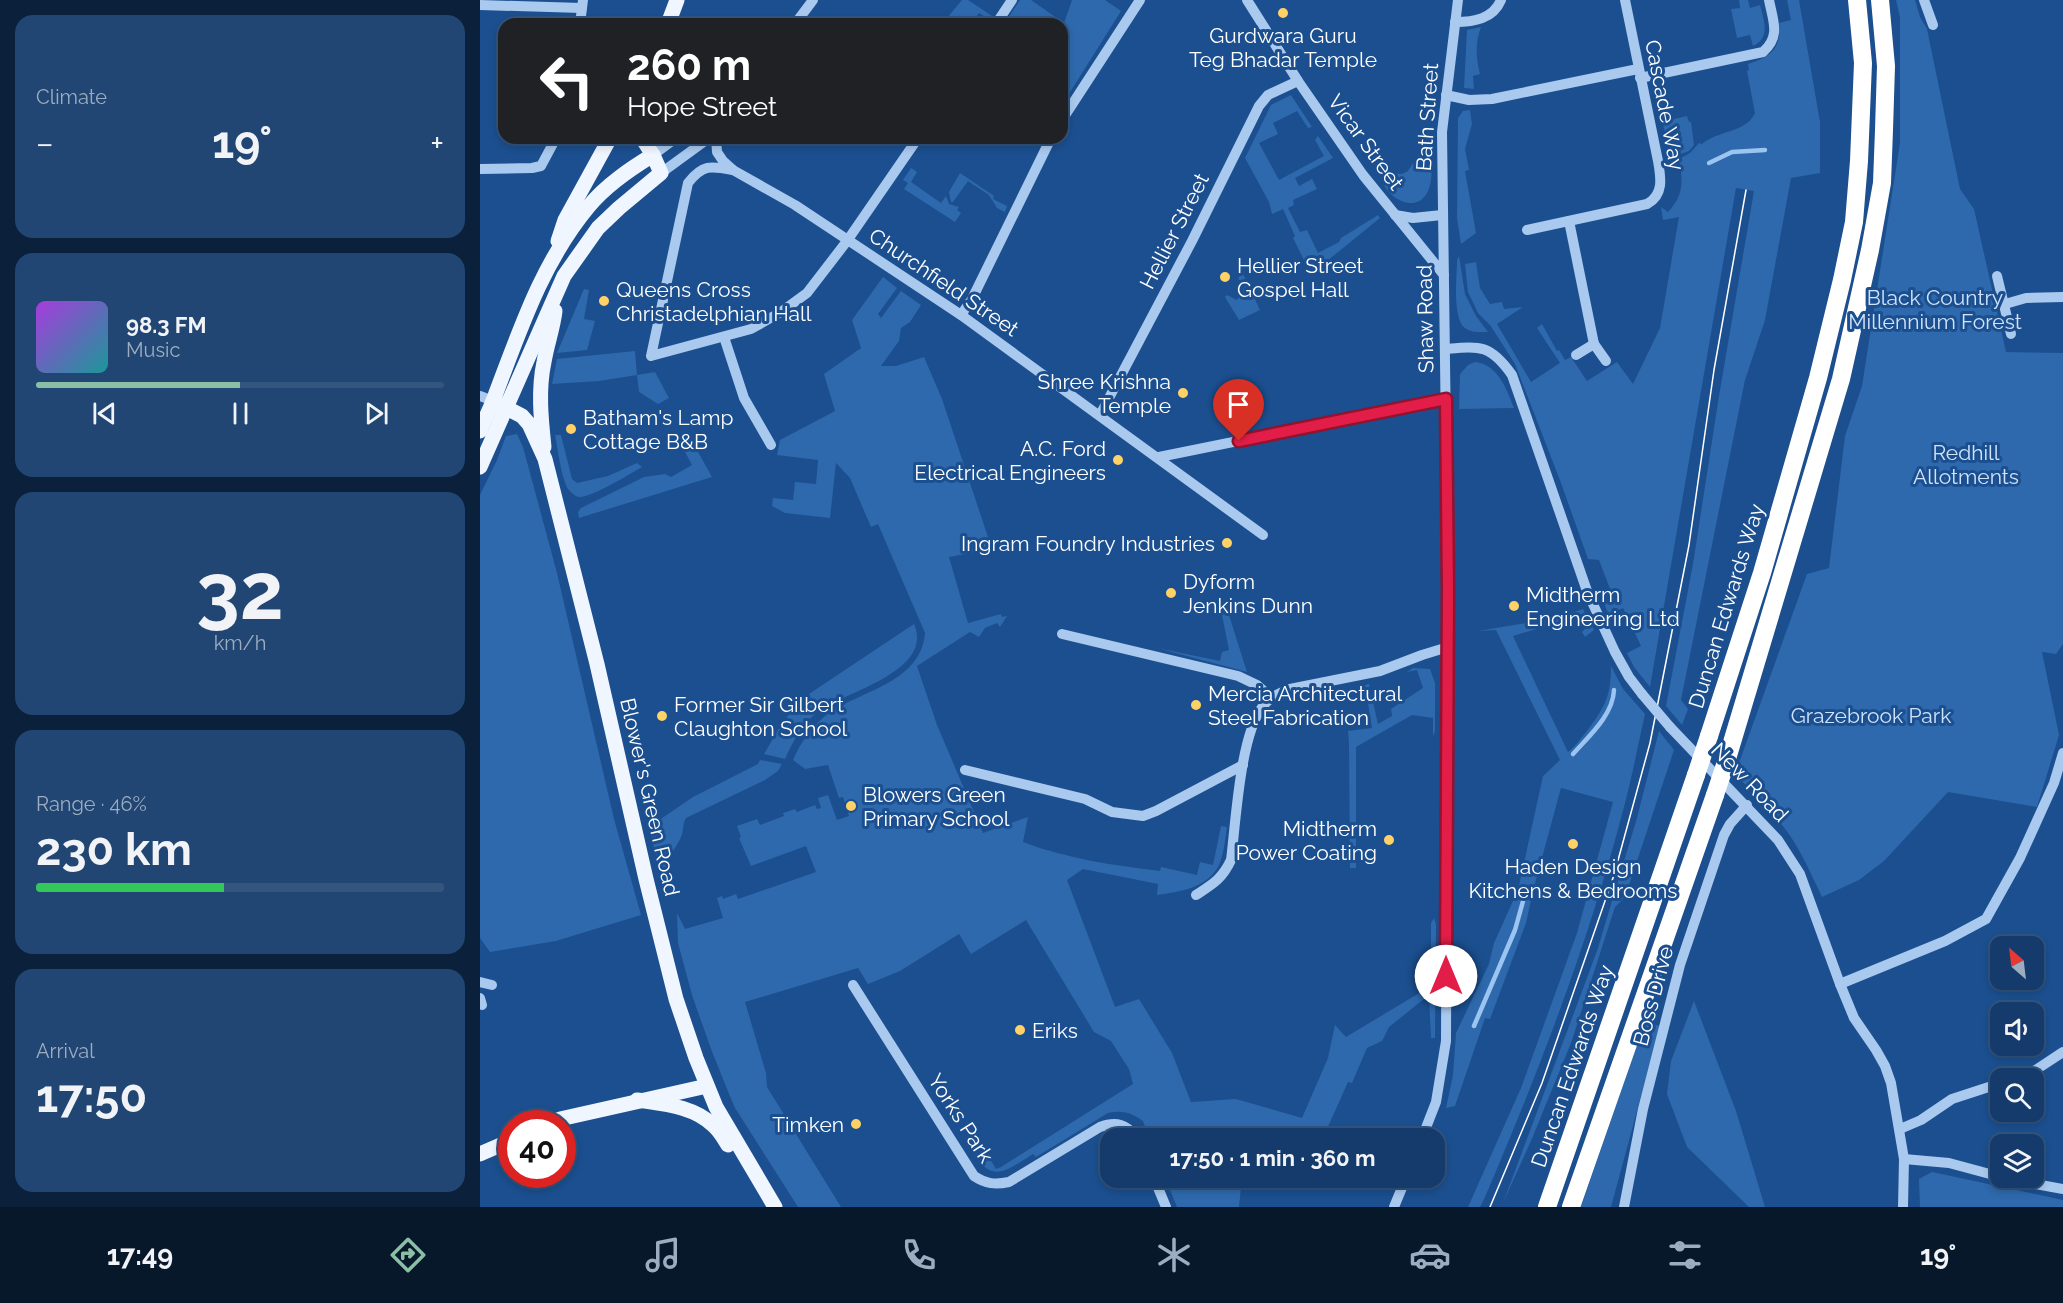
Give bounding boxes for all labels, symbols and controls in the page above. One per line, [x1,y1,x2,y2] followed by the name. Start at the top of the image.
[1276,6,1290,20] marker: Gurdwara Guru Teg Bhadar Temple
[1189,23,1377,72] place label: Gurdwara Guru Teg Bhadar Temple
[1640,38,1690,172] street label: Cascade Way
[627,41,751,90] text: 260 m
[528,42,606,120] icon: left
[1411,62,1443,172] street label: Bath Street
[36,85,107,109] text: Climate
[1323,89,1409,195] street label: Vicar Street
[627,91,777,122] text: Hope Street
[212,116,272,169] text: 19°
[36,124,54,163] text: −
[430,124,444,163] text: +
[1134,169,1214,293] street label: Hellier Street
[864,223,1024,341] street label: Churchfield Street
[1237,253,1363,302] place label: Hellier Street Gospel Hall
[1412,265,1438,373] street label: Shaw Road
[1218,270,1232,284] marker: Hellier Street Gospel Hall
[616,277,812,326] place label: Queens Cross Christadelphian Hall
[1848,285,2022,334] park label: Black Country Millennium Forest
[597,294,611,308] marker: Queens Cross Christadelphian Hall
[126,312,206,338] text: 98.3 FM
[126,338,180,362] text: Music
[1037,369,1171,418] place label: Shree Krishna Temple
[1213,379,1264,441] pin
[1176,386,1190,400] marker: Shree Krishna Temple
[1222,388,1255,421] icon: arrive
[88,397,121,430] icon: previous
[224,397,257,430] icon: pause
[360,397,393,430] icon: next
[583,405,734,454] place label: Batham's Lamp Cottage B&B
[564,422,578,436] marker: Batham's Lamp Cottage B&B
[914,436,1106,485] place label: A.C. Ford Electrical Engineers
[1913,440,2019,489] park label: Redhill Allotments
[1111,453,1125,467] marker: A.C. Ford Electrical Engineers
[1683,501,1769,711] street label: Duncan Edwards Way
[961,531,1215,556] place label: Ingram Foundry Industries
[1220,536,1234,550] marker: Ingram Foundry Industries
[196,546,284,637] text: 32
[1183,569,1313,618] place label: Dyform Jenkins Dunn
[1526,582,1680,631] place label: Midtherm Engineering Ltd
[1164,586,1178,600] marker: Dyform Jenkins Dunn
[1507,599,1521,613] marker: Midtherm Engineering Ltd
[214,631,266,655] text: km/h
[1208,681,1402,730] place label: Mercia Architectural Steel Fabrication
[674,692,848,741] place label: Former Sir Gilbert Claughton School
[615,696,685,898] street label: Blower's Green Road
[1189,698,1203,712] marker: Mercia Architectural Steel Fabrication
[1791,703,1951,728] park label: Grazebrook Park
[655,709,669,723] marker: Former Sir Gilbert Claughton School
[1706,737,1794,827] street label: New Road
[863,782,1010,831] place label: Blowers Green Primary School
[36,792,147,816] text: Range · 46%
[844,799,858,813] marker: Blowers Green Primary School
[1236,816,1377,865] place label: Midtherm Power Coating
[36,823,192,876] text: 230 km
[1382,833,1396,847] marker: Midtherm Power Coating
[1566,837,1580,851] marker: Haden Design Kitchens & Bedrooms
[1469,854,1677,903] place label: Haden Design Kitchens & Bedrooms
[1990,936,2044,990] north arrow
[1990,936,2044,1188] map controls
[1628,943,1678,1049] street label: Boss Drive
[1414,944,1478,1008] position arrow
[1526,962,1618,1170] street label: Duncan Edwards Way
[1990,1002,2044,1056] button: sound
[1032,1018,1078,1043] place label: Eriks
[1013,1023,1027,1037] marker: Eriks
[36,1039,95,1063] text: Arrival
[1990,1068,2044,1122] button: search
[923,1069,999,1167] street label: Yorks Park
[36,1070,147,1123] text: 17:50
[498,1110,576,1188] speed limit sign: 40
[772,1112,844,1137] place label: Timken
[849,1117,863,1131] marker: Timken
[1990,1134,2044,1188] button: layers
[1170,1145,1375,1171] text: 17:50 · 1 min · 360 m
[387,1234,429,1276] icon: directions
[642,1234,684,1276] icon: music
[898,1234,940,1276] icon: phone
[1153,1234,1195,1276] icon: climate
[1409,1234,1451,1276] icon: car
[1664,1234,1706,1276] icon: filters
[107,1240,173,1271] text: 17:49
[1920,1240,1956,1271] text: 19°

